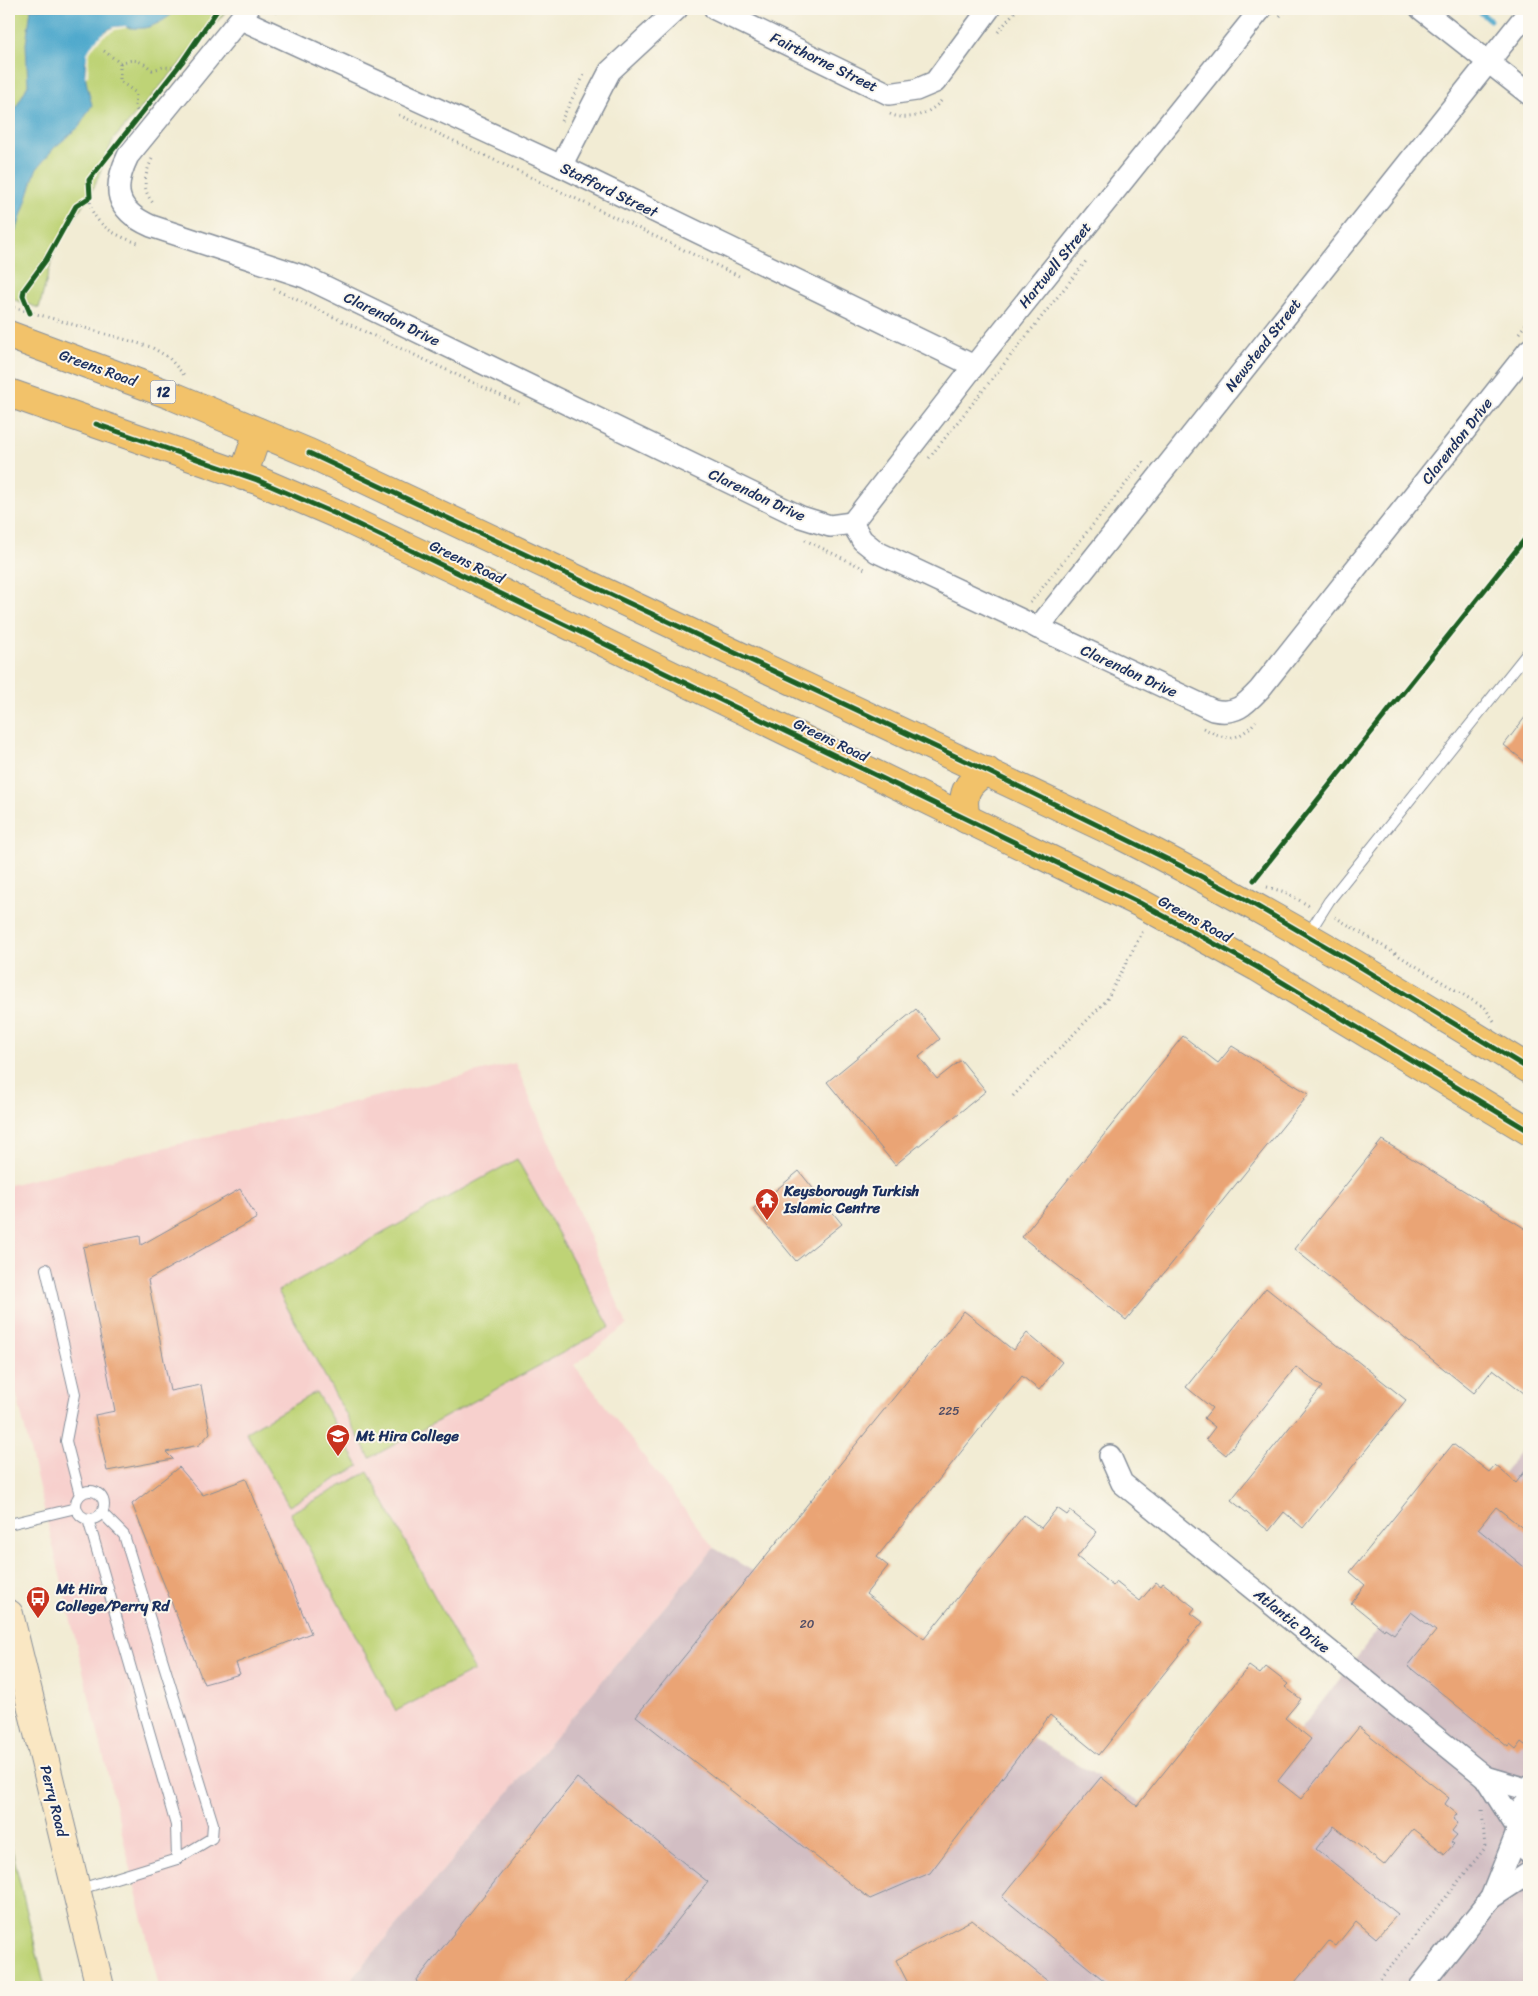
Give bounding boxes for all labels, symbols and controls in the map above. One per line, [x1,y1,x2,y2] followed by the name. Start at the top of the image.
[766,25,883,99] street label: Fairthorne Street
[556,155,663,225] street label: Stafford Street
[1012,216,1098,314] street label: Hartwell Street
[339,284,445,354] street label: Clarendon Drive
[1218,292,1308,397] street label: Newstead Street
[55,342,142,394] street label: Greens Road
[150,381,176,404] road number: 12
[1415,392,1500,490] street label: Clarendon Drive
[704,461,810,529] street label: Clarendon Drive
[425,533,510,592] street label: Greens Road
[1076,637,1182,705] street label: Clarendon Drive
[789,711,874,770] street label: Greens Road
[1153,888,1238,951] street label: Greens Road
[783,1178,920,1221] place label: Keysborough Turkish Islamic Centre
[754,1187,780,1221] temple icon: Keysborough Turkish Islamic Centre
[938,1400,960,1422] house number: 225
[325,1423,351,1457] school or university icon: Mt Hira College
[355,1423,459,1449] place label: Mt Hira College
[55,1576,171,1619] place label: Mt Hira College/Perry Rd
[1247,1581,1336,1660] street label: Atlantic Drive
[25,1585,51,1619] bus stop icon: Mt Hira College/Perry Rd
[800,1613,815,1635] house number: 20
[33,1763,76,1841] street label: Perry Road

